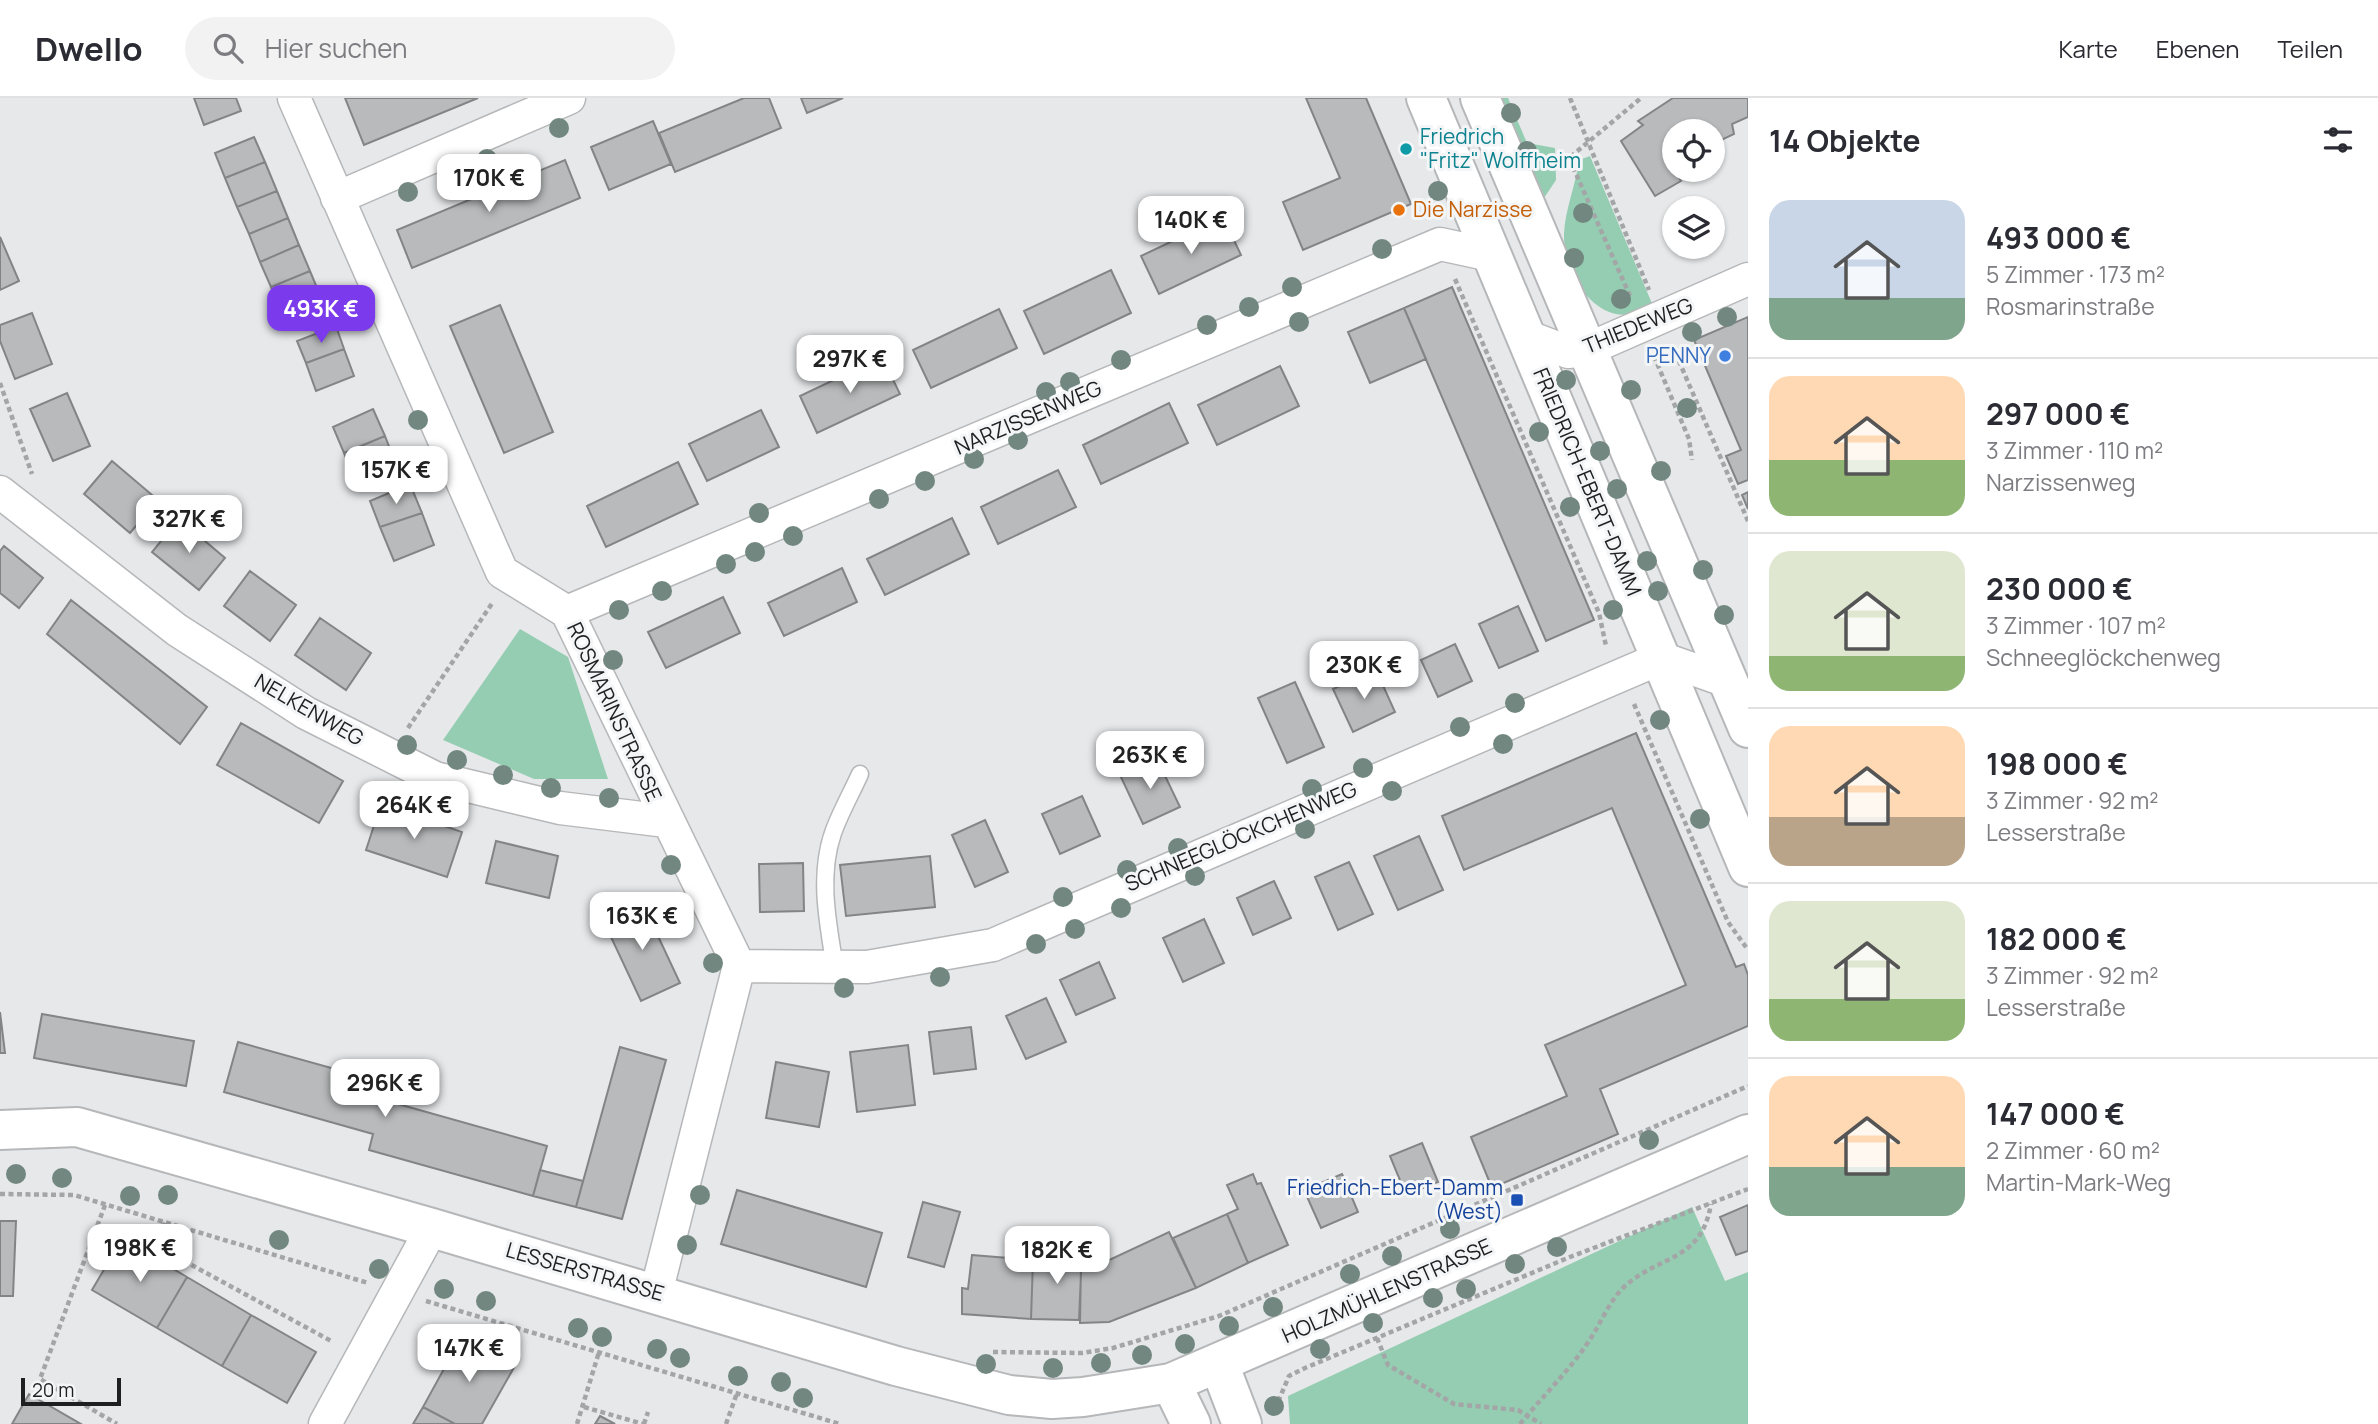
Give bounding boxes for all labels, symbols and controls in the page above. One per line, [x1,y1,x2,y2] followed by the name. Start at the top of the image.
[185,17,675,80] search box
[35,26,143,71] text: Dwello
[209,29,247,67] icon: search
[265,30,408,66] text: Hier suchen
[2058,32,2118,65] text: Karte
[2156,32,2239,65] text: Ebenen
[2277,32,2343,65] text: Teilen
[1662,119,1725,259] map controls
[1662,119,1725,182] button: locate
[1769,120,1920,161] text: 14 Objekte
[2319,121,2357,159] icon: filters
[1420,122,1581,174] place label: Friedrich "Fritz" Wolffheim
[1398,141,1414,157] marker: Friedrich "Fritz" Wolffheim
[432,155,546,214] pin: 170K €
[453,161,525,193] text: 170K €
[1413,195,1532,223] place label: Die Narzisse
[1662,196,1725,259] button: layers
[1134,197,1248,256] pin: 140K €
[1391,202,1407,218] marker: Die Narzisse
[1154,203,1228,235] text: 140K €
[1986,217,2131,258] text: 493 000 €
[1825,228,1909,312] icon: home
[1986,258,2165,290] text: 5 Zimmer · 173 m²
[264,286,378,345] pin: 493K €
[1579,290,1697,360] street label: THIEDEWEG
[1986,290,2155,322] text: Rosmarinstraße
[283,292,359,324] text: 493K €
[793,336,907,395] pin: 297K €
[1646,341,1711,369] place label: PENNY
[813,342,887,374] text: 297K €
[1717,348,1733,364] marker: PENNY
[1527,363,1649,600] street label: FRIEDRICH-EBERT-DAMM
[950,373,1106,461] street label: NARZISSENWEG
[1986,393,2130,434] text: 297 000 €
[1825,404,1909,488] icon: home
[1986,434,2163,466] text: 3 Zimmer · 110 m²
[339,446,453,506] pin: 157K €
[361,453,431,485] text: 157K €
[1986,466,2136,498] text: Narzissenweg
[132,496,246,555] pin: 327K €
[152,502,226,534] text: 327K €
[1986,568,2133,609] text: 230 000 €
[1825,579,1909,663] icon: home
[1986,609,2166,641] text: 3 Zimmer · 107 m²
[561,617,669,806] street label: ROSMARINSTRASSE
[1986,641,2221,673] text: Schneeglöckchenweg
[1307,642,1421,701] pin: 230K €
[1326,648,1402,680] text: 230K €
[250,667,369,752] street label: NELKENWEG
[1093,732,1207,791] pin: 263K €
[1112,738,1188,770] text: 263K €
[1986,743,2128,784] text: 198 000 €
[1825,754,1909,838] icon: home
[1120,774,1361,898] street label: SCHNEEGLÖCKCHENWEG
[357,782,471,841] pin: 264K €
[1986,784,2159,816] text: 3 Zimmer · 92 m²
[376,788,452,820] text: 264K €
[1986,816,2126,848] text: Lesserstraße
[585,892,699,952] pin: 163K €
[606,899,678,931] text: 163K €
[1986,918,2127,959] text: 182 000 €
[1825,929,1909,1013] icon: home
[1986,959,2159,991] text: 3 Zimmer · 92 m²
[1986,991,2126,1023] text: Lesserstraße
[328,1060,442,1119] pin: 296K €
[346,1066,424,1098] text: 296K €
[1986,1093,2125,1134] text: 147 000 €
[1825,1104,1909,1188] icon: home
[1986,1134,2160,1166] text: 2 Zimmer · 60 m²
[1986,1166,2171,1198] text: Martin-Mark-Weg
[1287,1173,1503,1225] place label: Friedrich-Ebert-Damm (West)
[1509,1192,1525,1208] marker: Friedrich-Ebert-Damm (West)
[83,1224,197,1284] pin: 198K €
[1000,1226,1114,1286] pin: 182K €
[103,1231,177,1263] text: 198K €
[1277,1231,1496,1349] street label: HOLZMÜHLENSTRASSE
[1021,1233,1093,1265] text: 182K €
[503,1235,668,1307] street label: LESSERSTRASSE
[412,1324,526,1384] pin: 147K €
[433,1331,505,1363] text: 147K €
[21,1375,121,1407] scale bar
[32,1377,74,1403] text: 20 m

